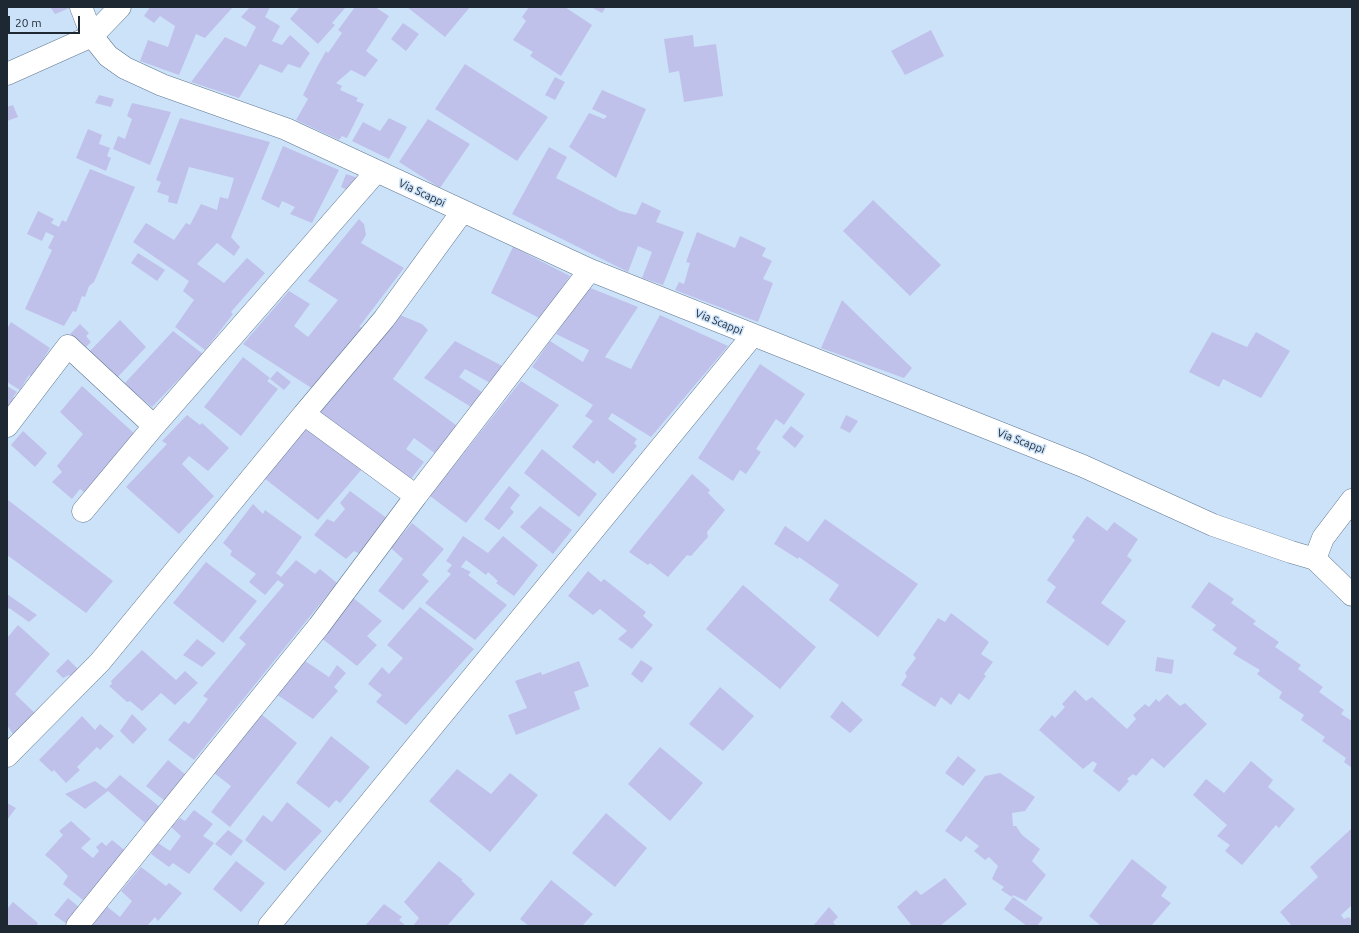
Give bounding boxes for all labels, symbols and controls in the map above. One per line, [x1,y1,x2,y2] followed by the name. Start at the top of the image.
[10,8,82,34] scale bar
[15,16,42,29] text: 20 m
[396,176,448,210] street label: Via Scappi
[693,306,745,338] street label: Via Scappi
[995,426,1047,456] street label: Via Scappi

